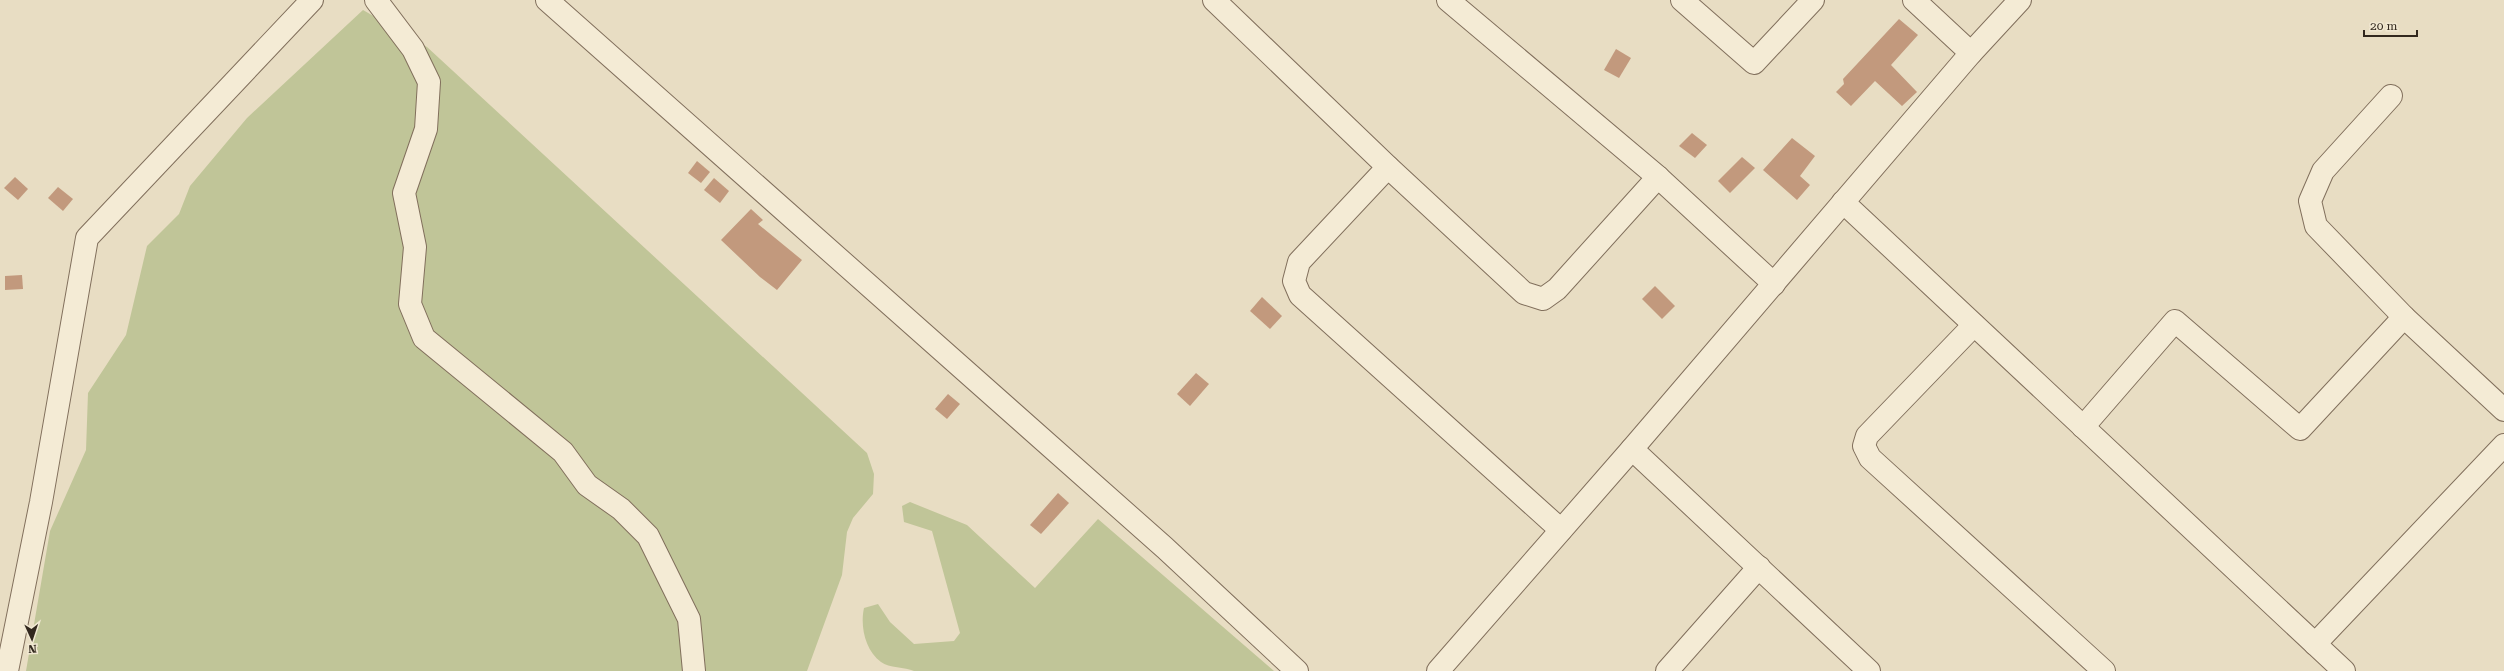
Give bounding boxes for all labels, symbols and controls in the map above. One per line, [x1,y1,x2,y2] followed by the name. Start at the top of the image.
[2364,12,2417,38] scale bar
[2370,19,2397,33] text: 20 m
[12,619,52,659] north arrow
[27,642,37,655] text: N

